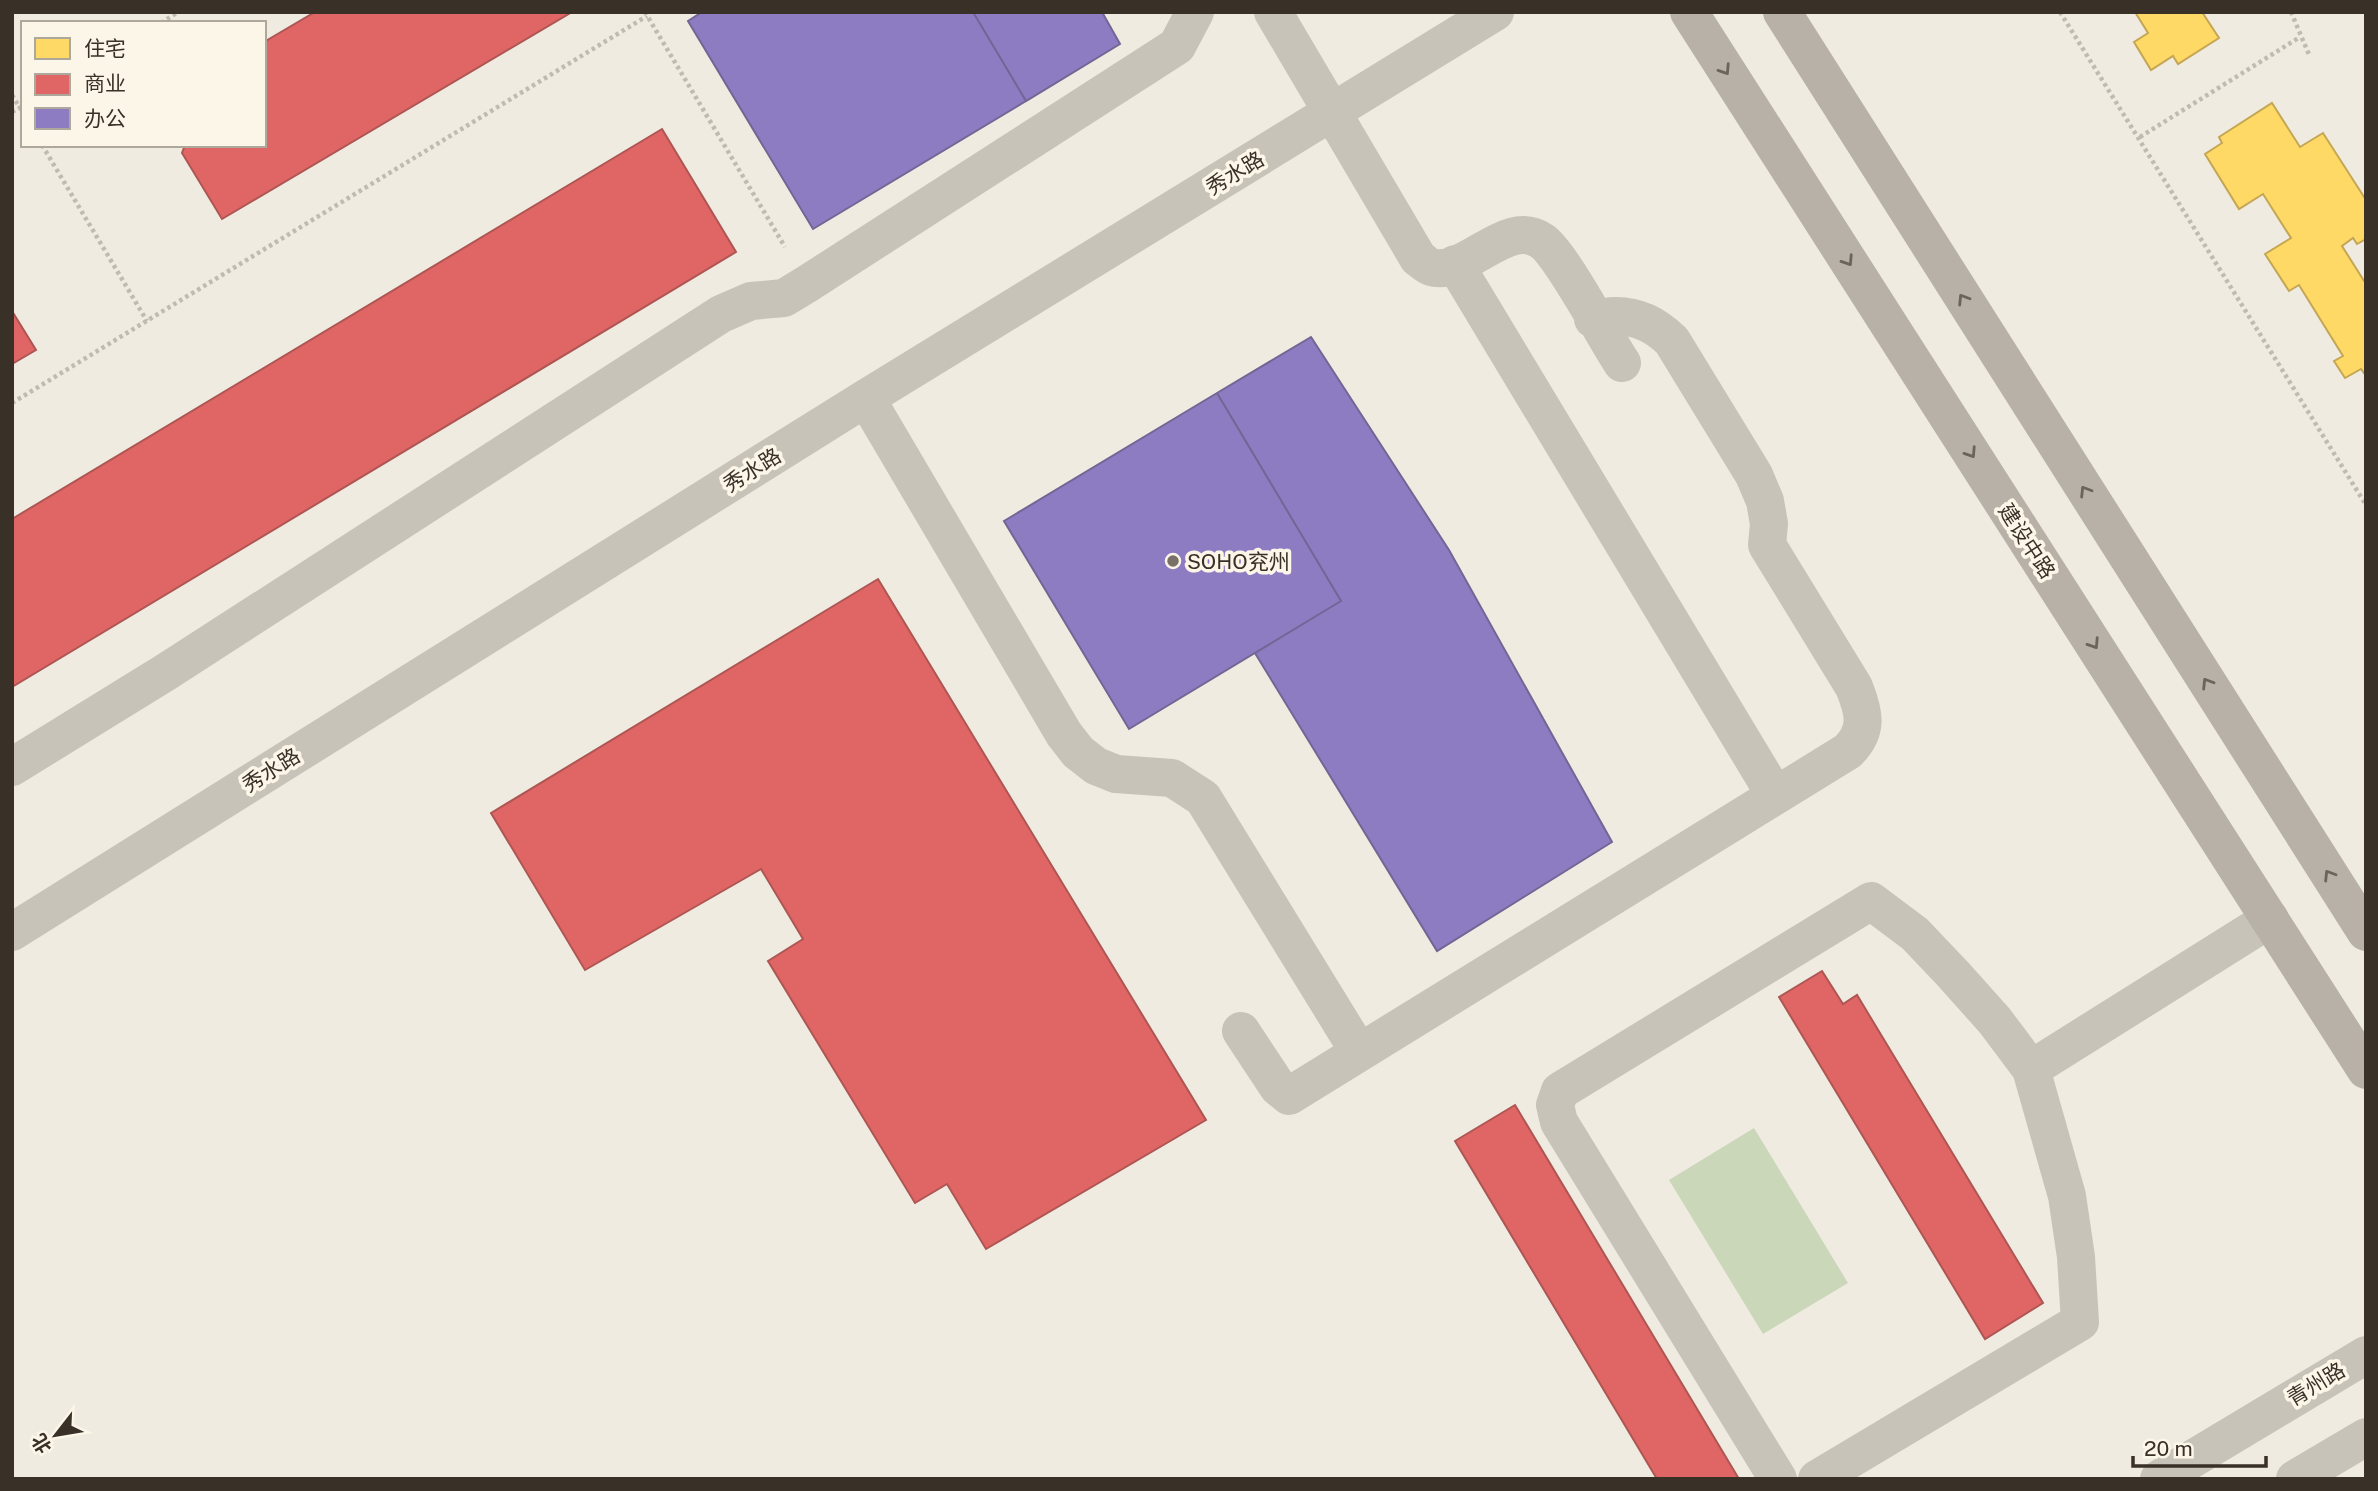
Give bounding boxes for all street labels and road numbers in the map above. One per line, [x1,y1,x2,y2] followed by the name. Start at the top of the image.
[1202,146,1268,200] street label: 秀水路
[719,443,785,497] street label: 秀水路
[1994,499,2060,583] street label: 建设中路
[238,743,304,797] street label: 秀水路
[2283,1357,2349,1411] street label: 青州路

